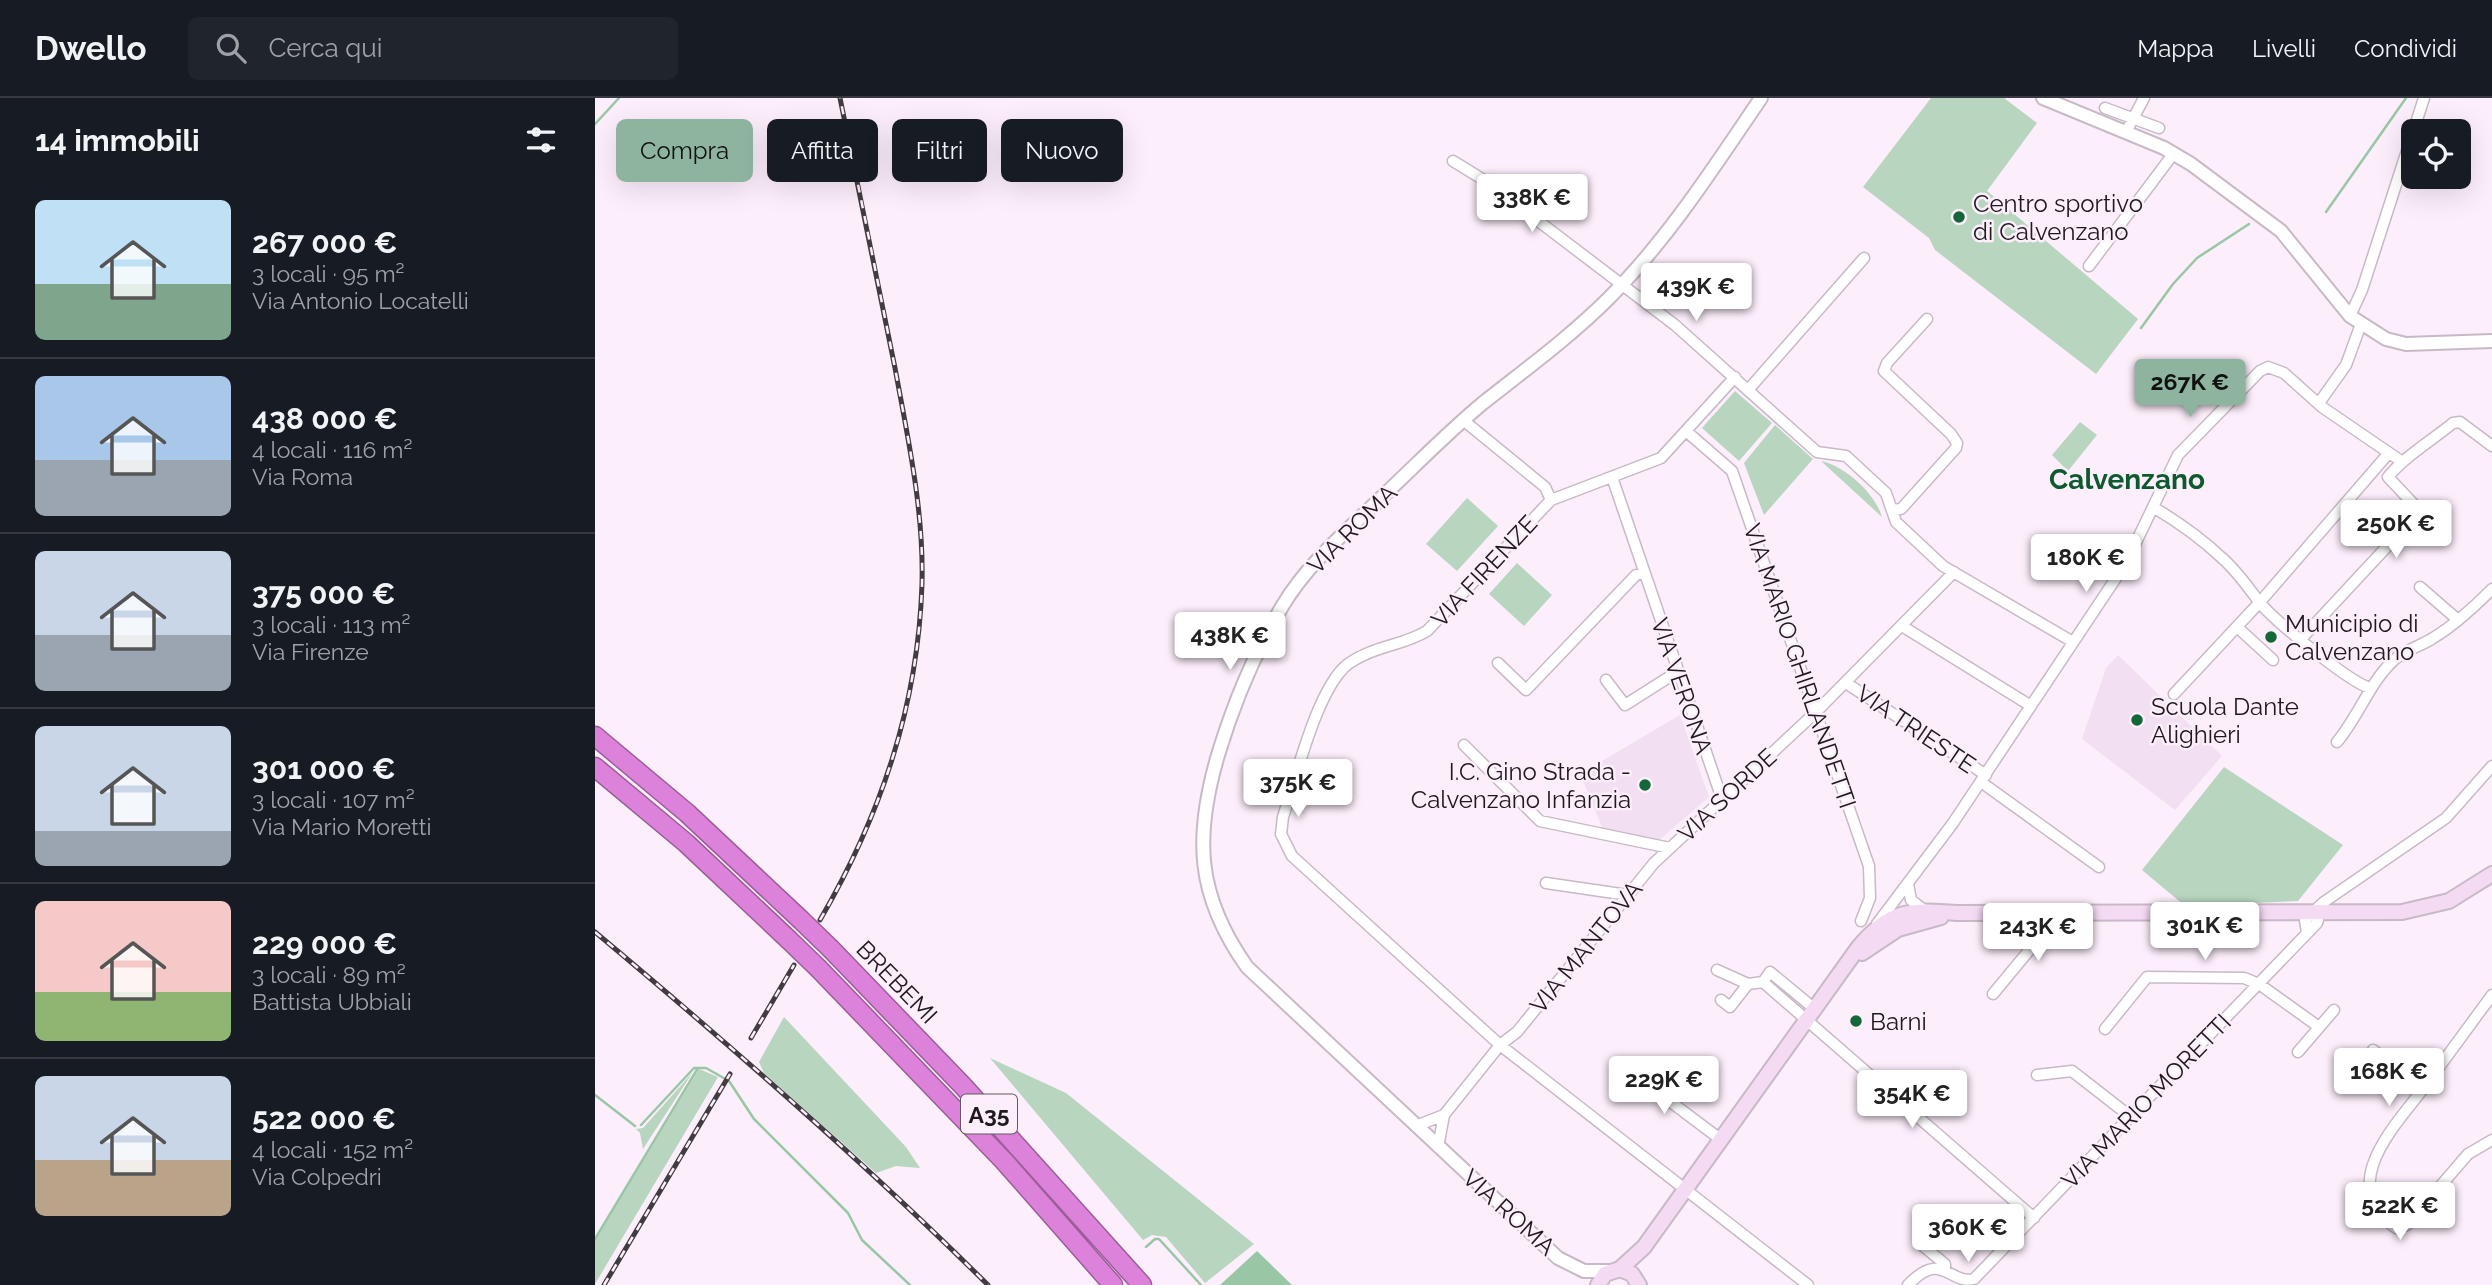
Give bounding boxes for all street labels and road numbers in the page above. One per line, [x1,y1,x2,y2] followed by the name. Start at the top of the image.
[1301,478,1403,580] street label: VIA ROMA
[1425,509,1543,633] street label: VIA FIRENZE
[1738,520,1862,812] street label: VIA MARIO GHIRLANDETTI
[1645,614,1719,758] street label: VIA VERONA
[1851,678,1981,780] street label: VIA TRIESTE
[1672,742,1782,848] street label: VIA SORDE
[1524,875,1648,1019] street label: VIA MANTOVA
[850,935,944,1029] street label: BREBEMI
[2055,1008,2237,1194] street label: VIA MARIO MORETTI
[961,1094,1017,1134] road number: A35
[1457,1163,1561,1261] street label: VIA ROMA

